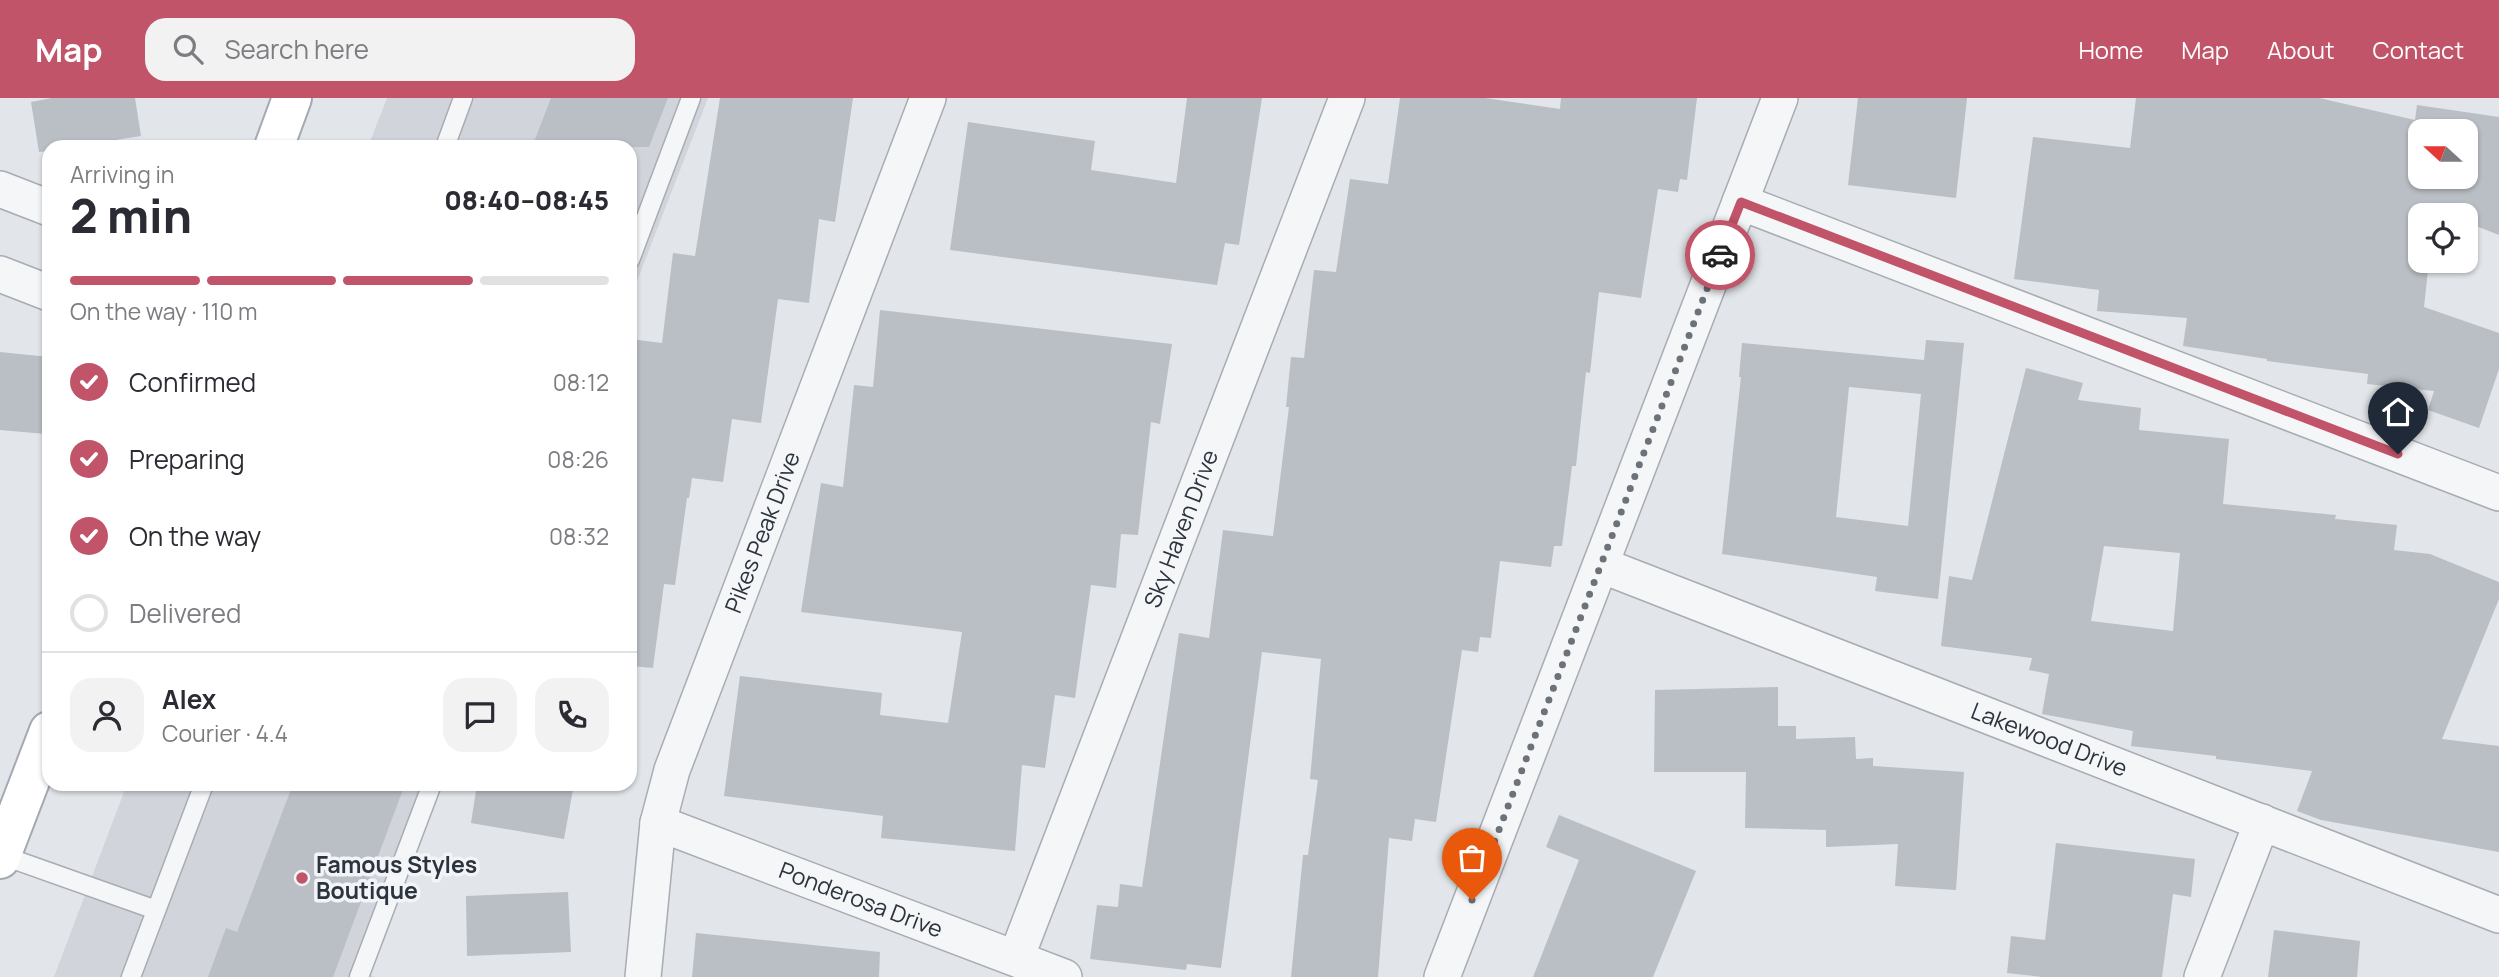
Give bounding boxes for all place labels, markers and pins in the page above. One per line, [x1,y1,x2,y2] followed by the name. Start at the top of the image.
[2368,382,2428,454] pin
[1442,828,1502,900] pin
[316,848,477,906] place label: Famous Styles Boutique
[294,870,310,886] marker: Famous Styles Boutique

